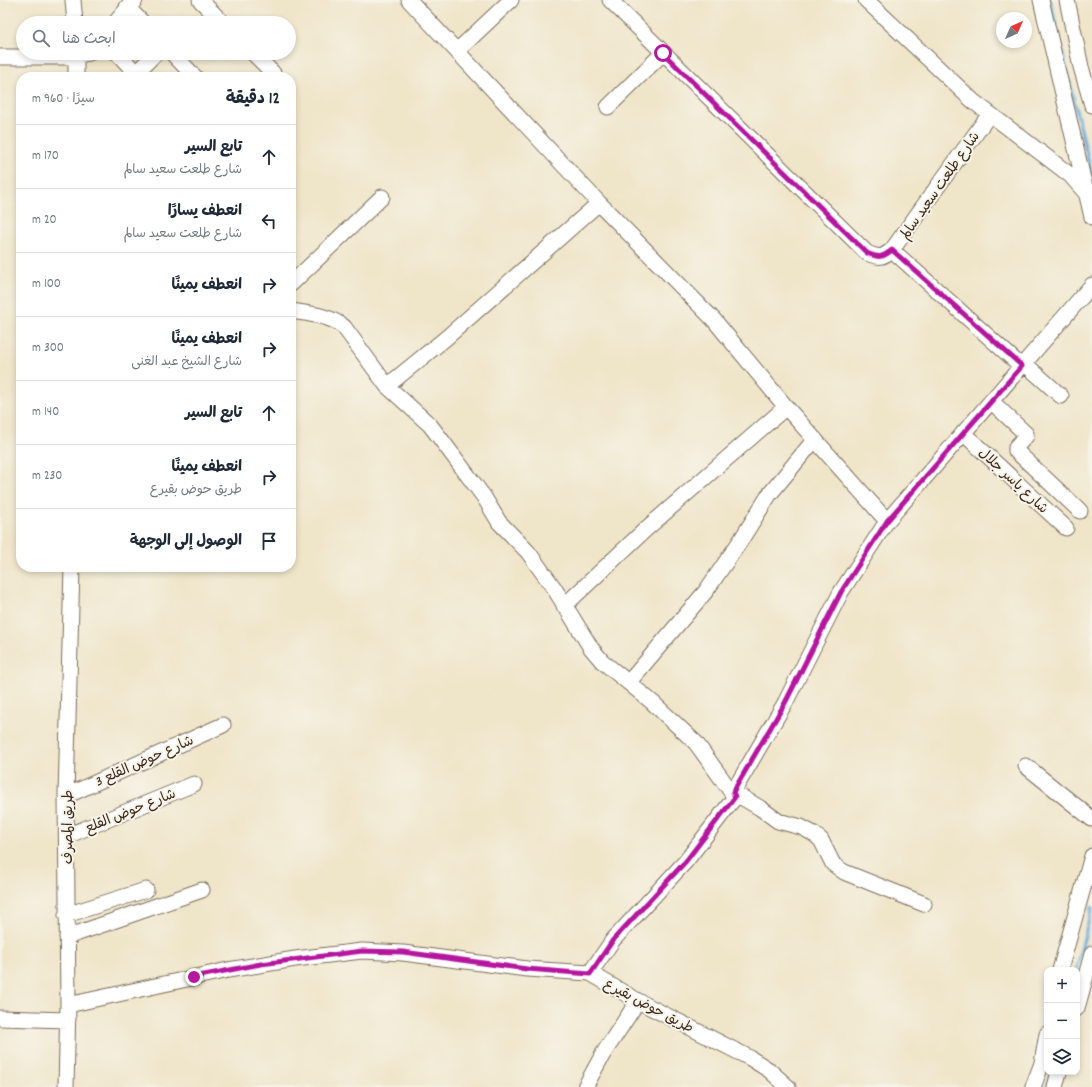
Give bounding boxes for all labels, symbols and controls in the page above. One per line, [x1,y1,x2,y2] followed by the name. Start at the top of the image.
[996,12,1032,48] north arrow
[16,16,296,60] search box
[30,27,52,49] icon: search
[62,29,116,51] text: ابحث هنا
[654,44,672,62] route start
[226,88,280,112] text: 12 دقيقة
[32,90,95,109] text: سيرًا · 960 m
[896,128,985,244] street label: شارع طلعت سعيد سالم
[185,137,242,159] text: تابع السير
[258,146,280,168] icon: ahead
[32,147,59,166] text: 170 m
[123,161,242,180] text: شارع طلعت سعيد سالم
[168,201,242,223] text: انعطف يسارًا
[258,210,280,232] icon: left
[32,211,57,230] text: 20 m
[123,225,242,244] text: شارع طلعت سعيد سالم
[258,274,280,296] icon: right
[32,275,61,294] text: 100 m
[172,275,242,297] text: انعطف يمينًا
[172,329,242,351] text: انعطف يمينًا
[258,338,280,360] icon: right
[32,339,64,358] text: 300 m
[131,353,242,372] text: شارع الشيخ عبد الغنى
[258,402,280,424] icon: ahead
[32,403,59,422] text: 140 m
[185,403,242,425] text: تابع السير
[973,444,1052,519] street label: شارع ياسر جلال
[172,457,242,479] text: انعطف يمينًا
[258,466,280,488] icon: right
[32,467,62,486] text: 230 m
[150,481,242,500] text: طريق حوض بقيرع
[258,530,280,552] icon: arrive
[130,531,242,553] text: الوصول إلى الوجهة
[93,731,197,792] street label: شارع حوض القلع 3
[82,785,179,839] street label: شارع حوض القلع
[59,790,79,864] street label: طريق المصرف
[1044,967,1080,1075] map controls
[1044,967,1080,1003] button: +
[185,968,203,986] route end
[599,975,697,1039] street label: طريق حوض بقيرع
[1044,1003,1080,1039] button: −
[1044,1039,1080,1075] button: layers

